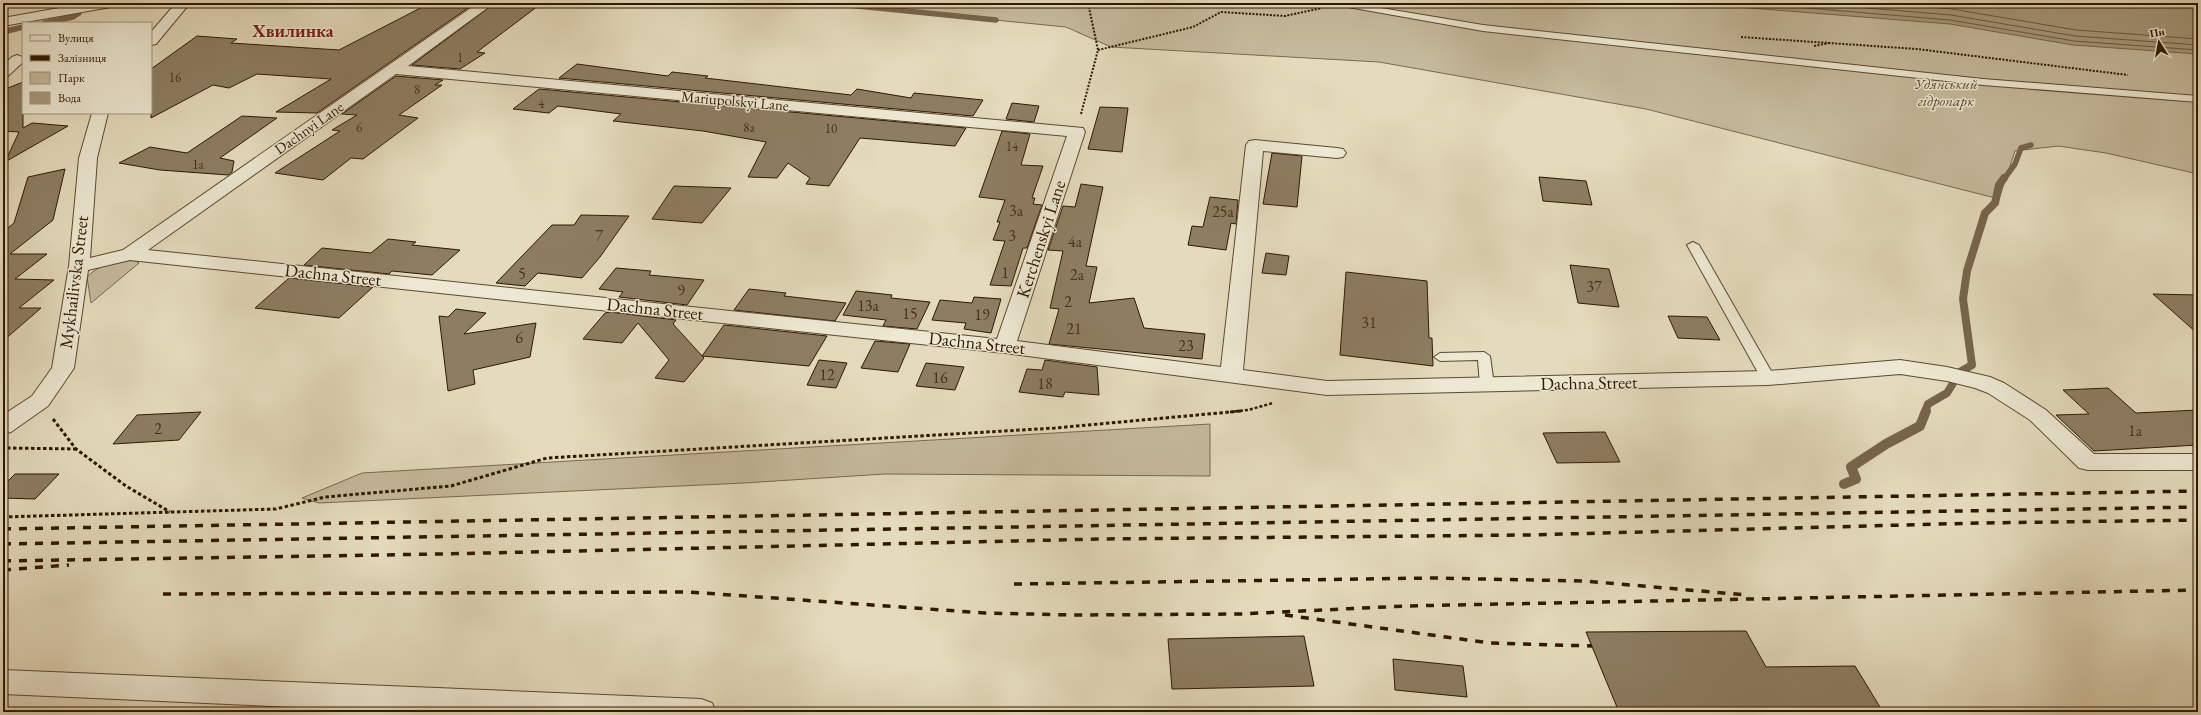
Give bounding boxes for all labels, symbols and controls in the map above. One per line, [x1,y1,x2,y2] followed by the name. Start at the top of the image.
[251,19,334,42] district label: Хвилинка
[22,22,152,114] legend
[2139,22,2179,62] north arrow
[2148,24,2166,40] text: Пн
[58,30,94,46] text: Вулиця
[457,49,463,66] house number: 1
[58,50,107,66] text: Залізниця
[169,69,181,86] house number: 16
[58,70,85,86] text: Парк
[1914,74,1978,110] park label: Удянський гідропарк
[414,81,420,98] house number: 8
[680,86,790,115] street label: Mariupolskyi Lane
[58,90,81,106] text: Вода
[538,95,545,112] house number: 4
[270,97,347,158] street label: Dachnyi Lane
[356,119,362,136] house number: 6
[743,119,756,136] house number: 8а
[825,120,837,137] house number: 10
[1006,138,1019,155] house number: 14
[192,156,205,173] house number: 1а
[1011,177,1070,301] street label: Kerchenskyi Lane
[1009,200,1024,221] house number: 3а
[1212,201,1234,222] house number: 25а
[54,214,93,350] street label: Mykhailivska Street
[595,225,603,246] house number: 7
[1008,225,1016,246] house number: 3
[1068,231,1083,252] house number: 4а
[284,258,383,291] street label: Dachna Street
[1001,262,1009,283] house number: 1
[518,263,526,284] house number: 5
[1070,264,1085,285] house number: 2а
[1586,276,1602,297] house number: 37
[677,280,685,301] house number: 9
[1064,291,1072,312] house number: 2
[606,292,705,325] street label: Dachna Street
[857,295,879,316] house number: 13а
[902,303,918,324] house number: 15
[974,304,990,325] house number: 19
[1361,312,1377,333] house number: 31
[1066,318,1082,339] house number: 21
[928,326,1027,359] street label: Dachna Street
[515,327,523,348] house number: 6
[1178,335,1194,356] house number: 23
[819,364,835,385] house number: 12
[932,367,948,388] house number: 16
[1540,370,1638,395] street label: Dachna Street
[1037,373,1053,394] house number: 18
[154,418,162,439] house number: 2
[2128,420,2143,441] house number: 1а

